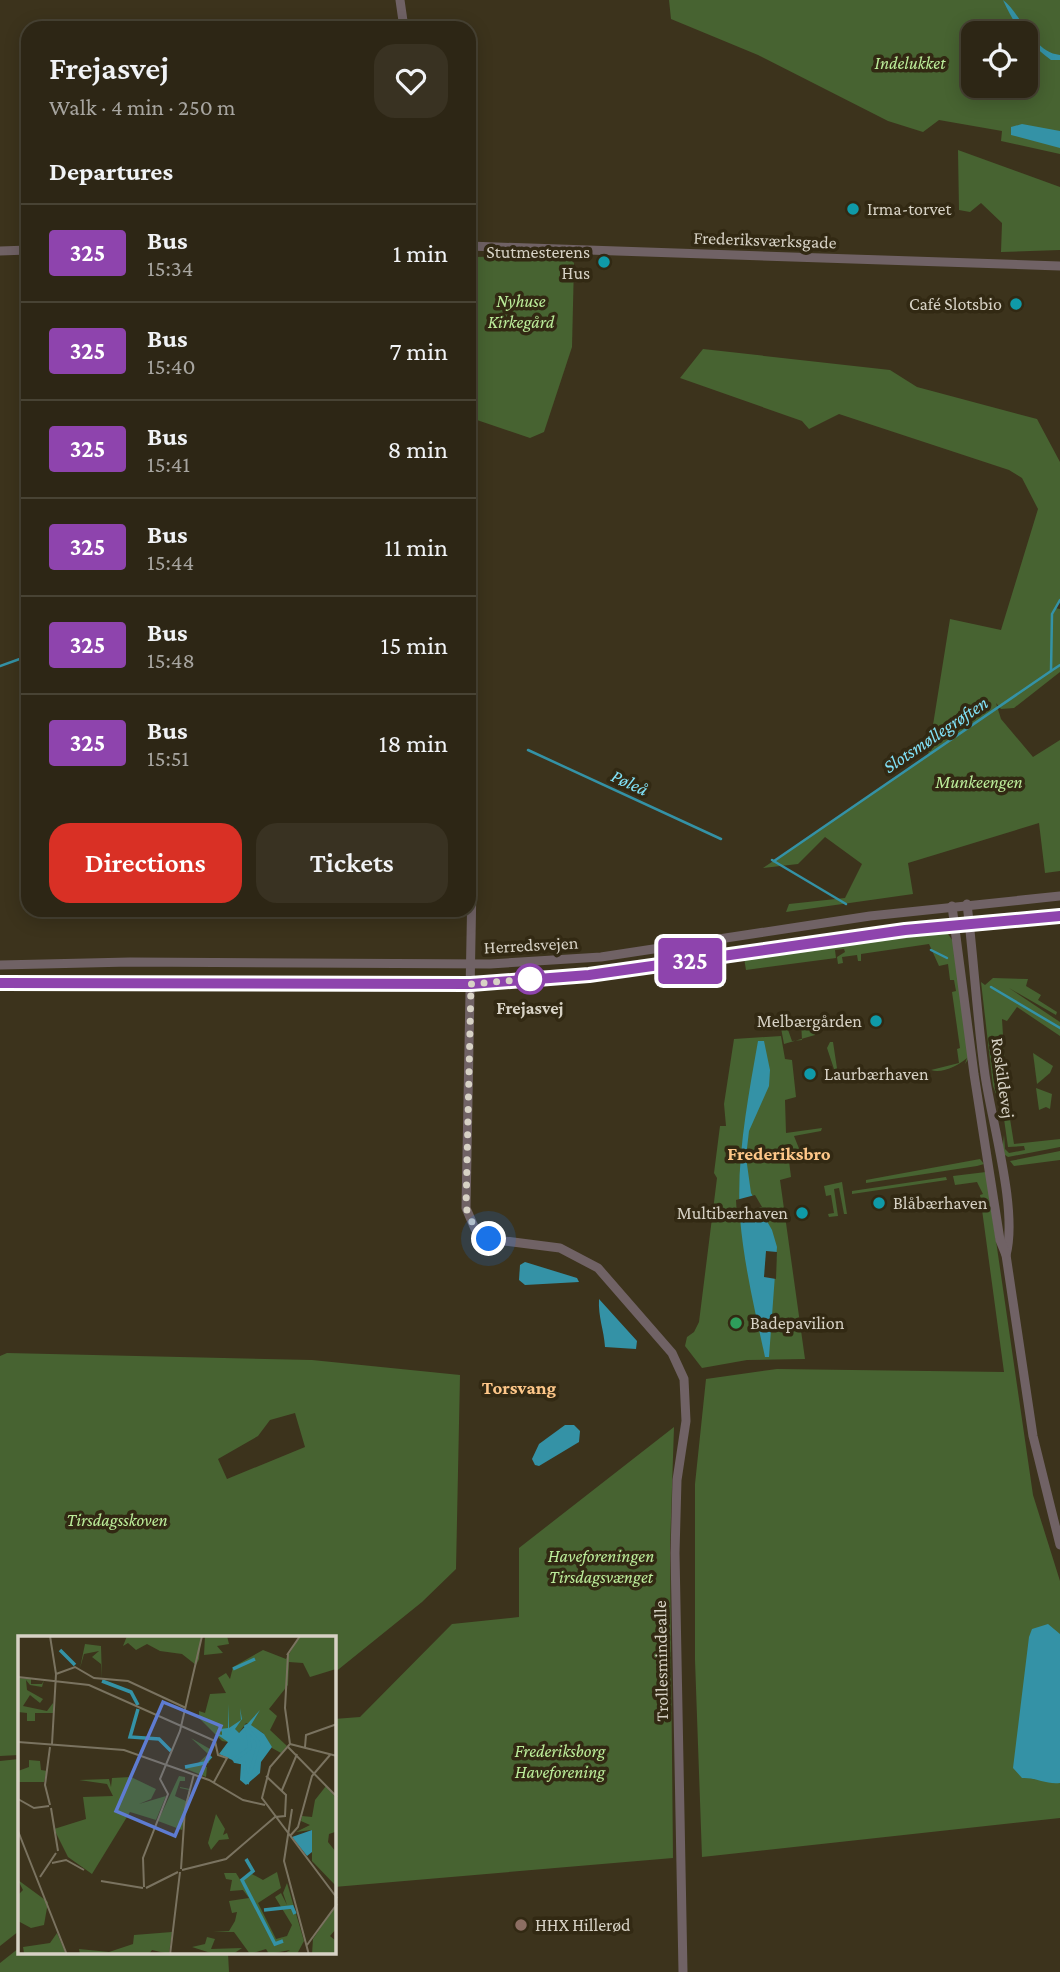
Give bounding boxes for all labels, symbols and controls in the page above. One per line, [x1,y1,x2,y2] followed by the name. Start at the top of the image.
[961,21,1038,98] map controls
[961,21,1038,98] button: locate
[374,44,448,118] button: heart
[49,49,169,86] text: Frejasvej
[875,53,946,73] park label: Indelukket
[49,94,236,120] text: Walk · 4 min · 250 m
[49,157,173,186] text: Departures
[867,199,952,219] place label: Irma-torvet
[845,201,861,217] marker: Irma-torvet
[147,226,188,255] text: Bus
[693,228,837,252] street label: Frederiksværksgade
[70,239,105,266] text: 325
[393,239,448,268] text: 1 min
[486,242,590,283] place label: Stutmesterens Hus
[596,254,612,270] marker: Stutmesterens Hus
[147,255,193,281] text: 15:34
[488,291,555,332] park label: Nyhuse Kirkegård
[909,294,1002,314] place label: Café Slotsbio
[1008,296,1024,312] marker: Café Slotsbio
[147,324,188,353] text: Bus
[70,337,105,364] text: 325
[389,337,448,366] text: 7 min
[147,353,196,379] text: 15:40
[147,422,188,451] text: Bus
[70,435,105,462] text: 325
[387,435,448,464] text: 8 min
[147,451,190,477] text: 15:41
[147,520,188,549] text: Bus
[70,533,105,560] text: 325
[384,533,448,562] text: 11 min
[147,549,194,575] text: 15:44
[147,618,188,647] text: Bus
[70,631,105,658] text: 325
[381,631,448,660] text: 15 min
[147,647,195,673] text: 15:48
[879,692,992,777] water label: Slotsmøllegrøften
[147,716,188,745] text: Bus
[70,729,105,756] text: 325
[379,729,448,758] text: 18 min
[147,745,189,771] text: 15:51
[608,765,652,800] water label: Pøleå
[934,772,1023,792] park label: Munkeengen
[49,823,242,903] button: Directions
[256,823,448,903] button: Tickets
[483,933,579,958] street label: Herredsvejen
[650,938,730,984] line badge: 325
[672,947,708,974] text: 325
[515,964,545,994] marker: Frejasvej
[496,998,564,1019] place label: Frejasvej
[757,1011,862,1031] place label: Melbærgården
[868,1013,884,1029] marker: Melbærgården
[986,1036,1019,1120] street label: Roskildevej
[824,1064,929,1084] place label: Laurbærhaven
[802,1066,818,1082] marker: Laurbærhaven
[727,1143,831,1164] district label: Frederiksbro
[893,1193,988,1213] place label: Blåbærhaven
[871,1195,887,1211] marker: Blåbærhaven
[677,1203,788,1223] place label: Multibærhaven
[794,1205,810,1221] marker: Multibærhaven
[471,1221,506,1256] your location
[750,1313,845,1333] place label: Badepavilion
[728,1315,744,1331] marker: Badepavilion
[482,1377,557,1398] district label: Torsvang
[66,1510,168,1530] park label: Tirsdagsskoven
[548,1546,654,1587] park label: Haveforeningen Tirsdagsvænget
[650,1600,672,1722] street label: Trollesmindealle
[18,1636,336,1954] inset map
[514,1741,607,1782] park label: Frederiksborg Haveforening
[535,1915,631,1935] place label: HHX Hillerød
[513,1917,529,1933] marker: HHX Hillerød

